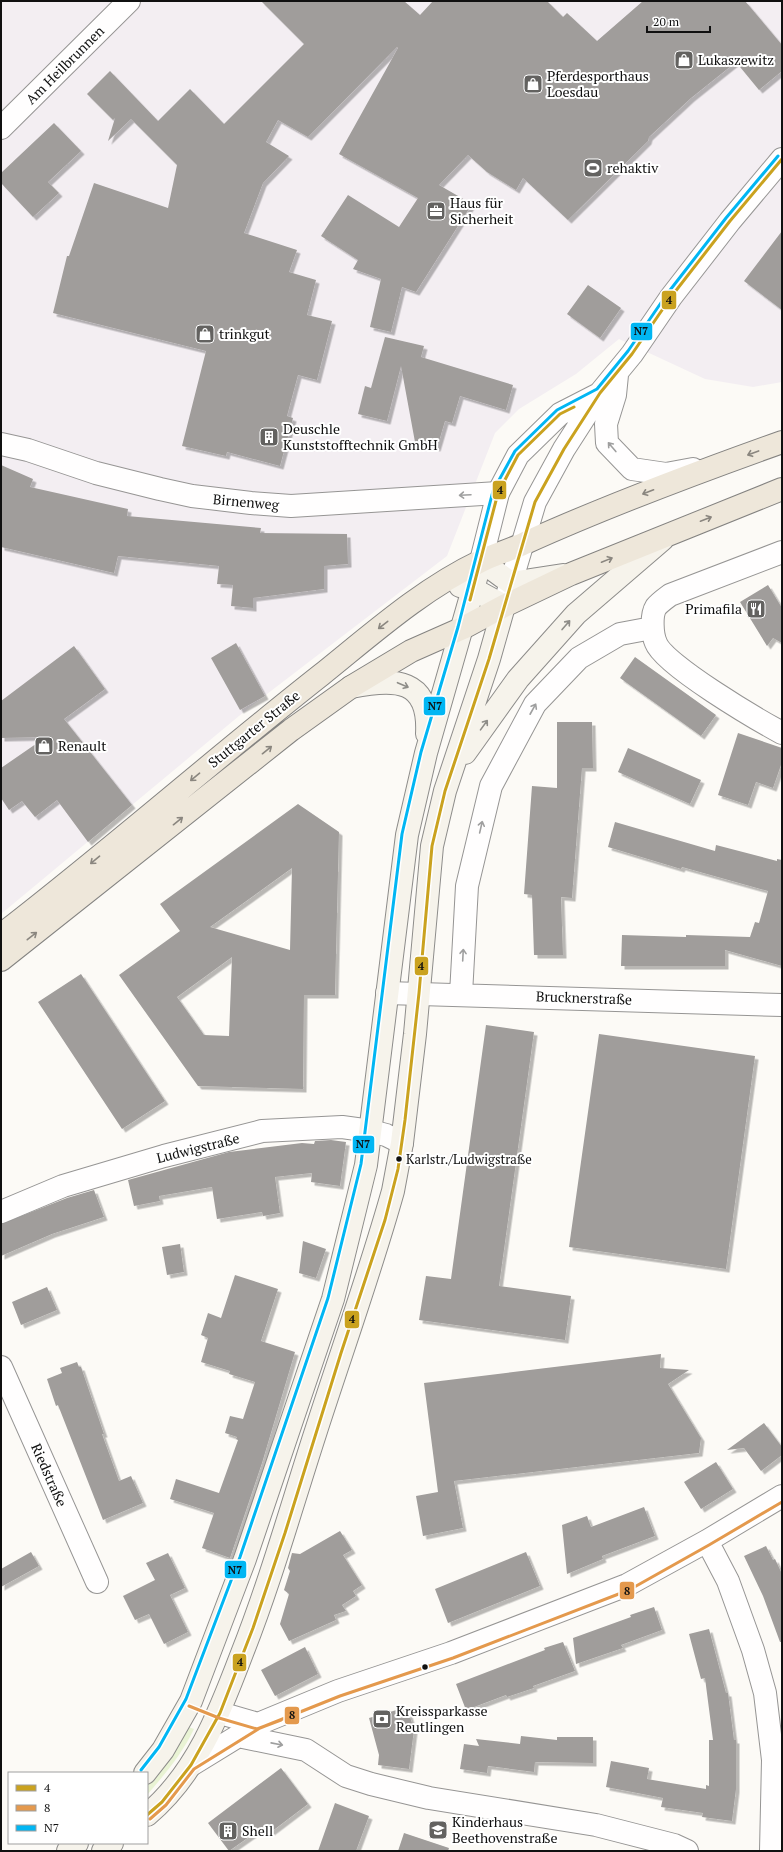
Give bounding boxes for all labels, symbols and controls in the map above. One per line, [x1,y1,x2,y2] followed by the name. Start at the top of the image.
[647,8,710,34] scale bar
[653,14,680,29] text: 20 m
[21,21,109,108] street label: Am Heilbrunnen
[673,49,695,71] shop icon: Lukaszewitz
[698,50,774,69] place label: Lukaszewitz
[547,66,649,101] place label: Pferdesporthaus Loesdau
[522,73,544,95] shop icon: Pferdesporthaus Loesdau
[582,157,604,179] sports icon: rehaktiv
[607,158,659,177] place label: rehaktiv
[450,193,514,228] place label: Haus für Sicherheit
[425,200,447,222] office icon: Haus für Sicherheit
[661,290,677,310] line badge: 4
[666,293,673,307] text: 4
[630,322,653,341] line badge: N7
[194,323,216,345] shop icon: trinkgut
[219,324,271,343] place label: trinkgut
[634,324,648,338] text: N7
[283,419,438,454] place label: Deuschle Kunststofftechnik GmbH
[258,426,280,448] building icon: Deuschle Kunststofftechnik GmbH
[607,442,616,452] one-way arrow
[747,449,759,457] one-way arrow
[492,480,507,500] line badge: 4
[497,483,504,497] text: 4
[212,489,281,514] street label: Birnenweg
[643,489,655,497] one-way arrow
[459,491,472,499] one-way arrow
[700,515,712,522] one-way arrow
[600,555,612,563] one-way arrow
[745,598,767,620] restaurant icon: Primafila
[685,599,742,618] place label: Primafila
[562,619,571,630] one-way arrow
[378,621,389,630] one-way arrow
[397,682,409,690] one-way arrow
[204,686,304,772] street label: Stuttgarter Straße
[423,696,446,716] line badge: N7
[428,699,442,713] text: N7
[529,703,537,715] one-way arrow
[480,720,489,731] one-way arrow
[33,735,55,757] shop icon: Renault
[58,736,107,755] place label: Renault
[261,745,272,754] one-way arrow
[189,772,200,781] one-way arrow
[172,817,183,826] one-way arrow
[478,821,486,834] one-way arrow
[89,856,100,865] one-way arrow
[26,932,37,940] one-way arrow
[460,949,467,962] one-way arrow
[414,956,429,976] line badge: 4
[418,959,425,973] text: 4
[536,986,632,1009] street label: Brucknerstraße
[154,1128,241,1167] street label: Ludwigstraße
[352,1135,375,1154] line badge: N7
[356,1137,370,1151] text: N7
[406,1150,532,1168] place label: Karlstr./Ludwigstraße
[394,1154,404,1164] marker: Karlstr./Ludwigstraße
[344,1310,360,1329] line badge: 4
[349,1312,356,1326] text: 4
[27,1440,72,1510] street label: Riedstraße
[224,1560,247,1579] line badge: N7
[228,1563,242,1577] text: N7
[619,1581,635,1600] line badge: 8
[624,1584,630,1598] text: 8
[232,1653,247,1672] line badge: 4
[237,1655,244,1669] text: 4
[420,1662,430,1672] unlabelled marker
[396,1701,488,1736] place label: Kreissparkasse Reutlingen
[284,1706,300,1725] line badge: 8
[289,1708,295,1722] text: 8
[371,1708,393,1730] bank icon: Kreissparkasse Reutlingen
[270,1740,283,1748] one-way arrow
[8,1772,148,1844] legend
[44,1780,51,1795] text: 4
[44,1800,50,1815] text: 8
[452,1812,557,1847] place label: Kinderhaus Beethovenstraße
[427,1819,449,1841] school or university icon: Kinderhaus Beethovenstraße
[44,1820,59,1835] text: N7
[217,1820,239,1842] building icon: Shell
[242,1821,273,1840] place label: Shell

